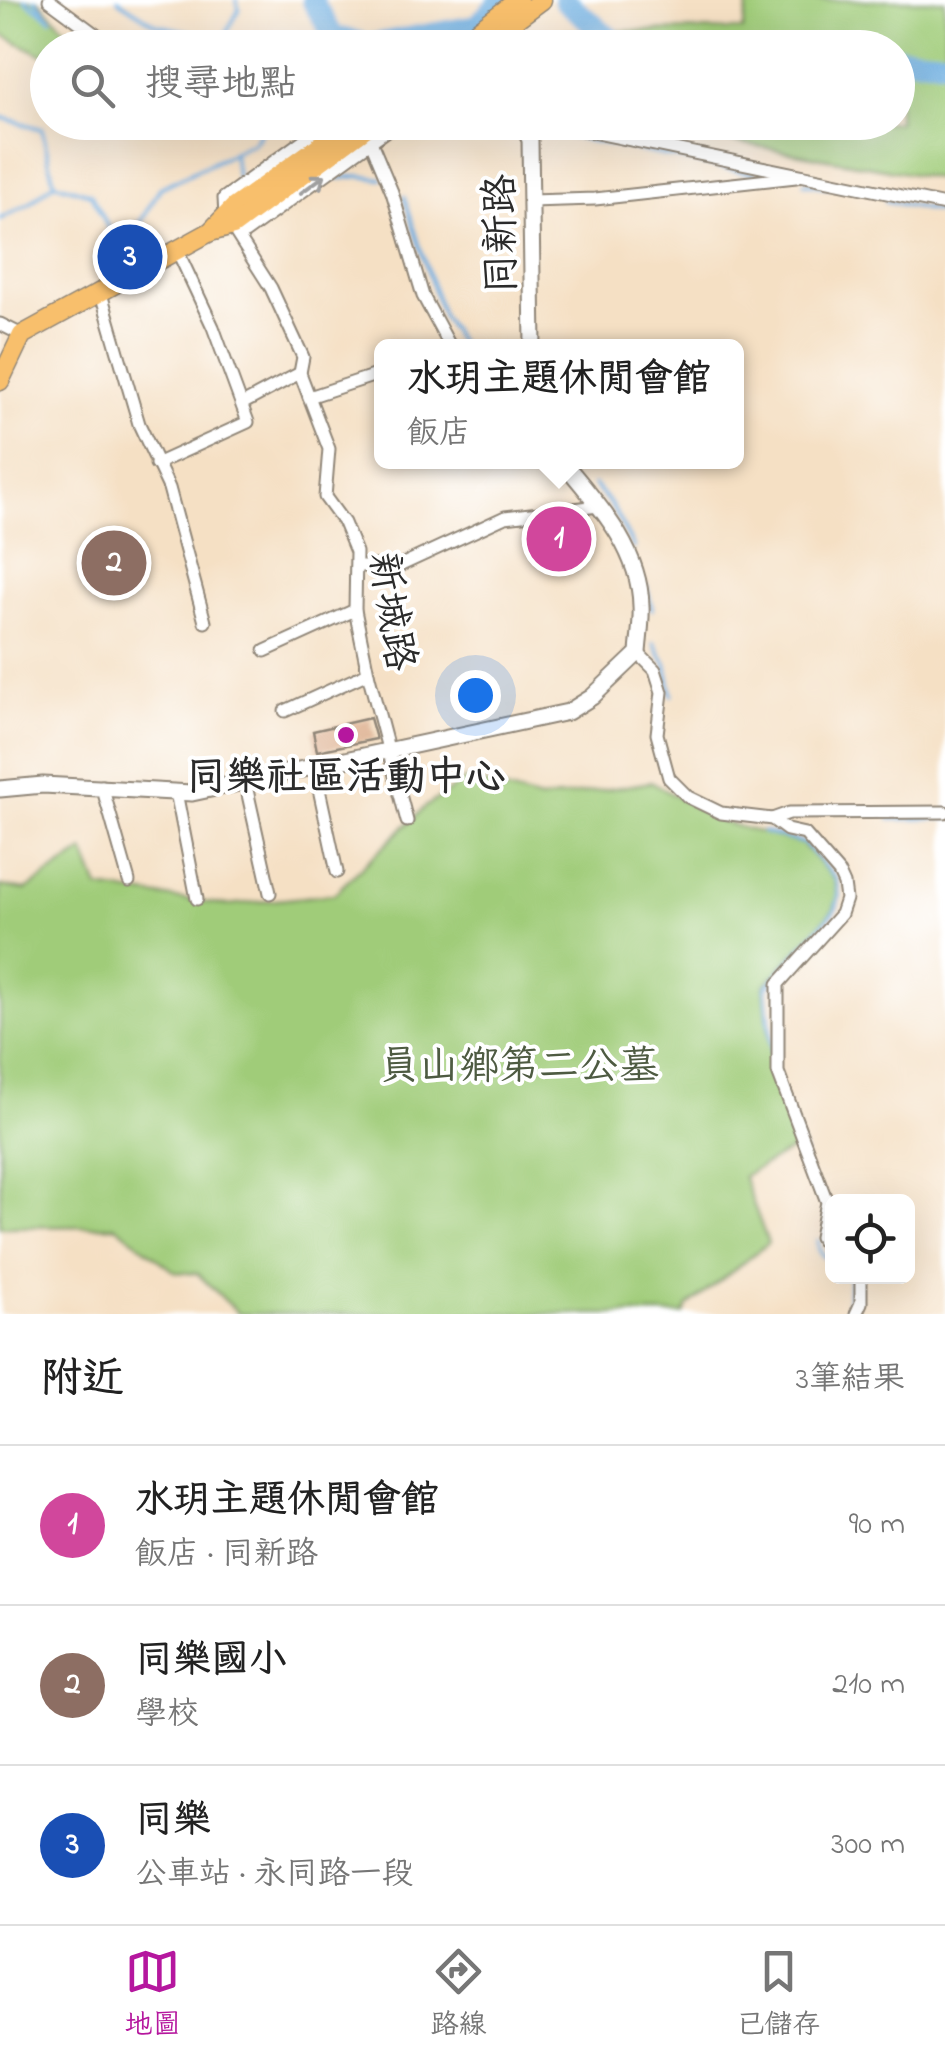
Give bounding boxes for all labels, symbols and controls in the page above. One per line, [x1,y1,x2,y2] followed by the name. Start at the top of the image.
[30,30,915,140] search box
[65,58,120,113] icon: search
[145,58,297,114] text: 搜尋地點
[473,173,534,294] street label: 同新路
[299,174,326,195] one-way arrow
[98,220,162,294] pin: 3
[374,339,744,469] popup
[407,353,711,409] text: 水玥主題休閒會館
[407,411,471,458] text: 飯店
[526,502,592,576] pin: 1
[82,526,146,600] pin: 2
[351,548,428,676] street label: 新城路
[450,670,501,721] your location
[335,724,357,746] marker: 同樂社區活動中心
[186,750,506,809] place label: 同樂社區活動中心
[379,1039,659,1098] park label: 員山鄉第二公墓
[825,1194,915,1284] map controls
[825,1194,915,1284] button: locate
[40,1350,124,1411] text: 附近
[796,1357,905,1404] text: 3筆結果
[135,1474,439,1530] text: 水玥主題休閒會館
[67,1502,78,1549] text: 1
[849,1502,905,1549] text: 90 m
[135,1532,318,1579] text: 飯店 · 同新路
[135,1634,287,1690] text: 同樂國小
[65,1662,80,1709] text: 2
[832,1662,905,1709] text: 210 m
[135,1692,199,1739] text: 學校
[135,1794,211,1850] text: 同樂
[66,1822,79,1869] text: 3
[831,1822,905,1869] text: 300 m
[135,1852,414,1899] text: 公車站 · 永同路一段
[125,1944,181,2047] tab: 地圖
[430,1944,486,2047] tab: 路線
[736,1944,820,2047] tab: 已儲存

